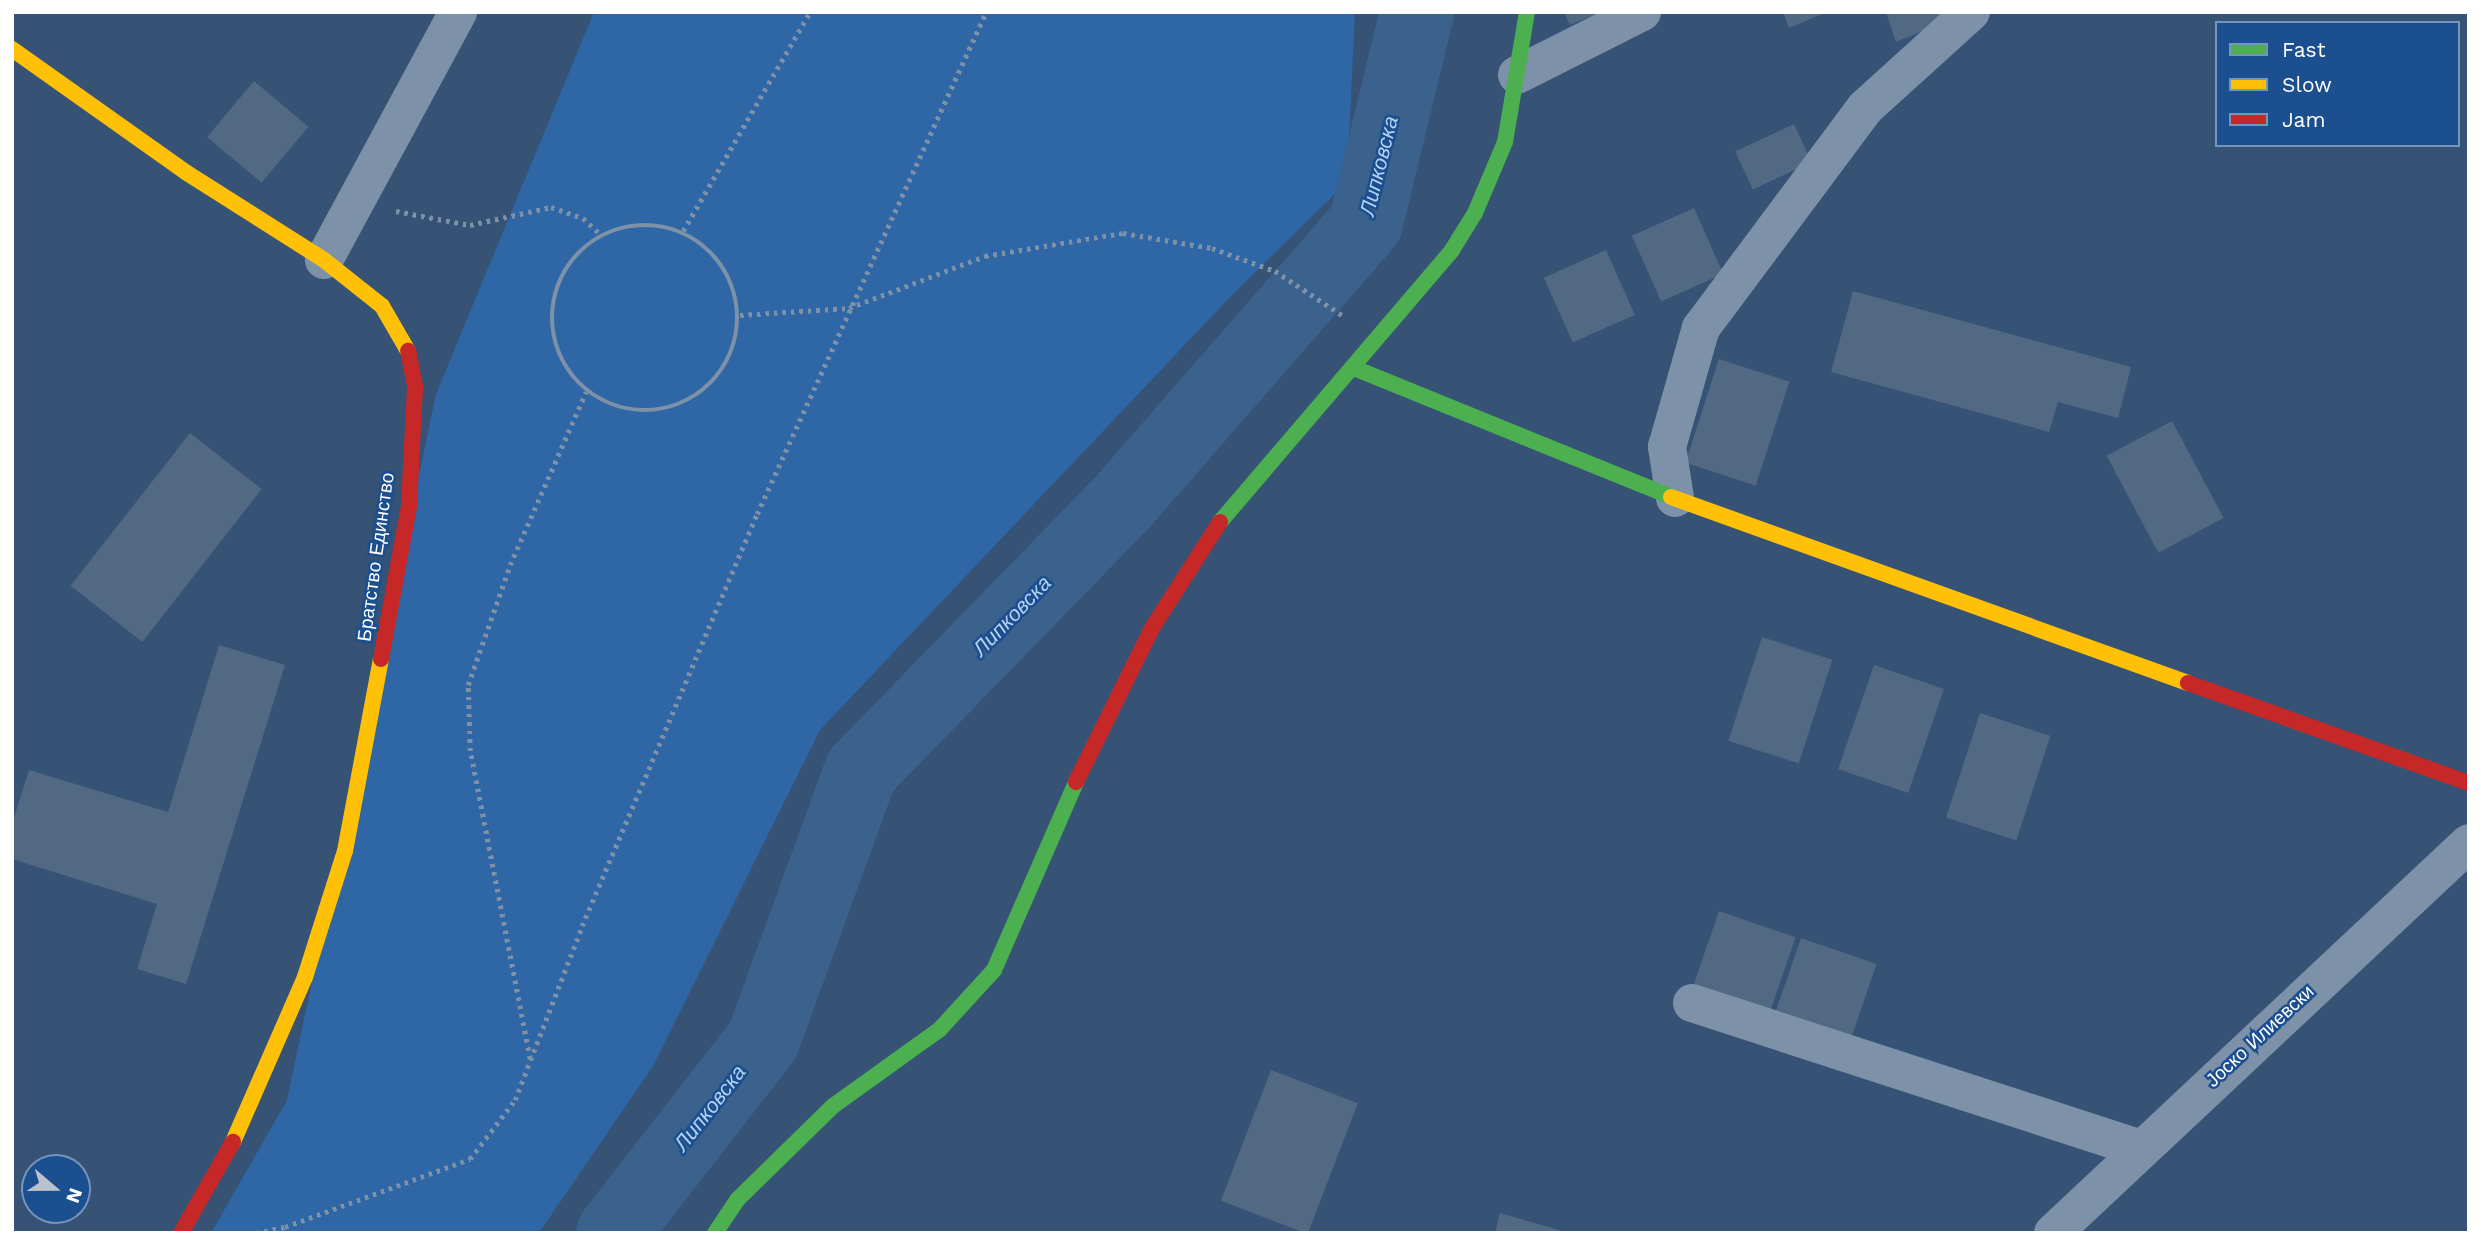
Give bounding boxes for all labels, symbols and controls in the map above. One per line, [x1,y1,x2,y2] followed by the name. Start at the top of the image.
[2215,21,2460,147] legend
[2282,37,2326,62] text: Fast
[2282,72,2332,97] text: Slow
[2282,107,2325,132] text: Jam
[1354,114,1404,218] water label: Липковска
[353,471,399,643] street label: Братство Единство
[968,571,1056,661] water label: Липковска
[2201,980,2319,1092] street label: Јоско Илиевски
[669,1060,751,1156] water label: Липковска
[21,1154,91,1224] north arrow
[61,1185,88,1206] text: N

